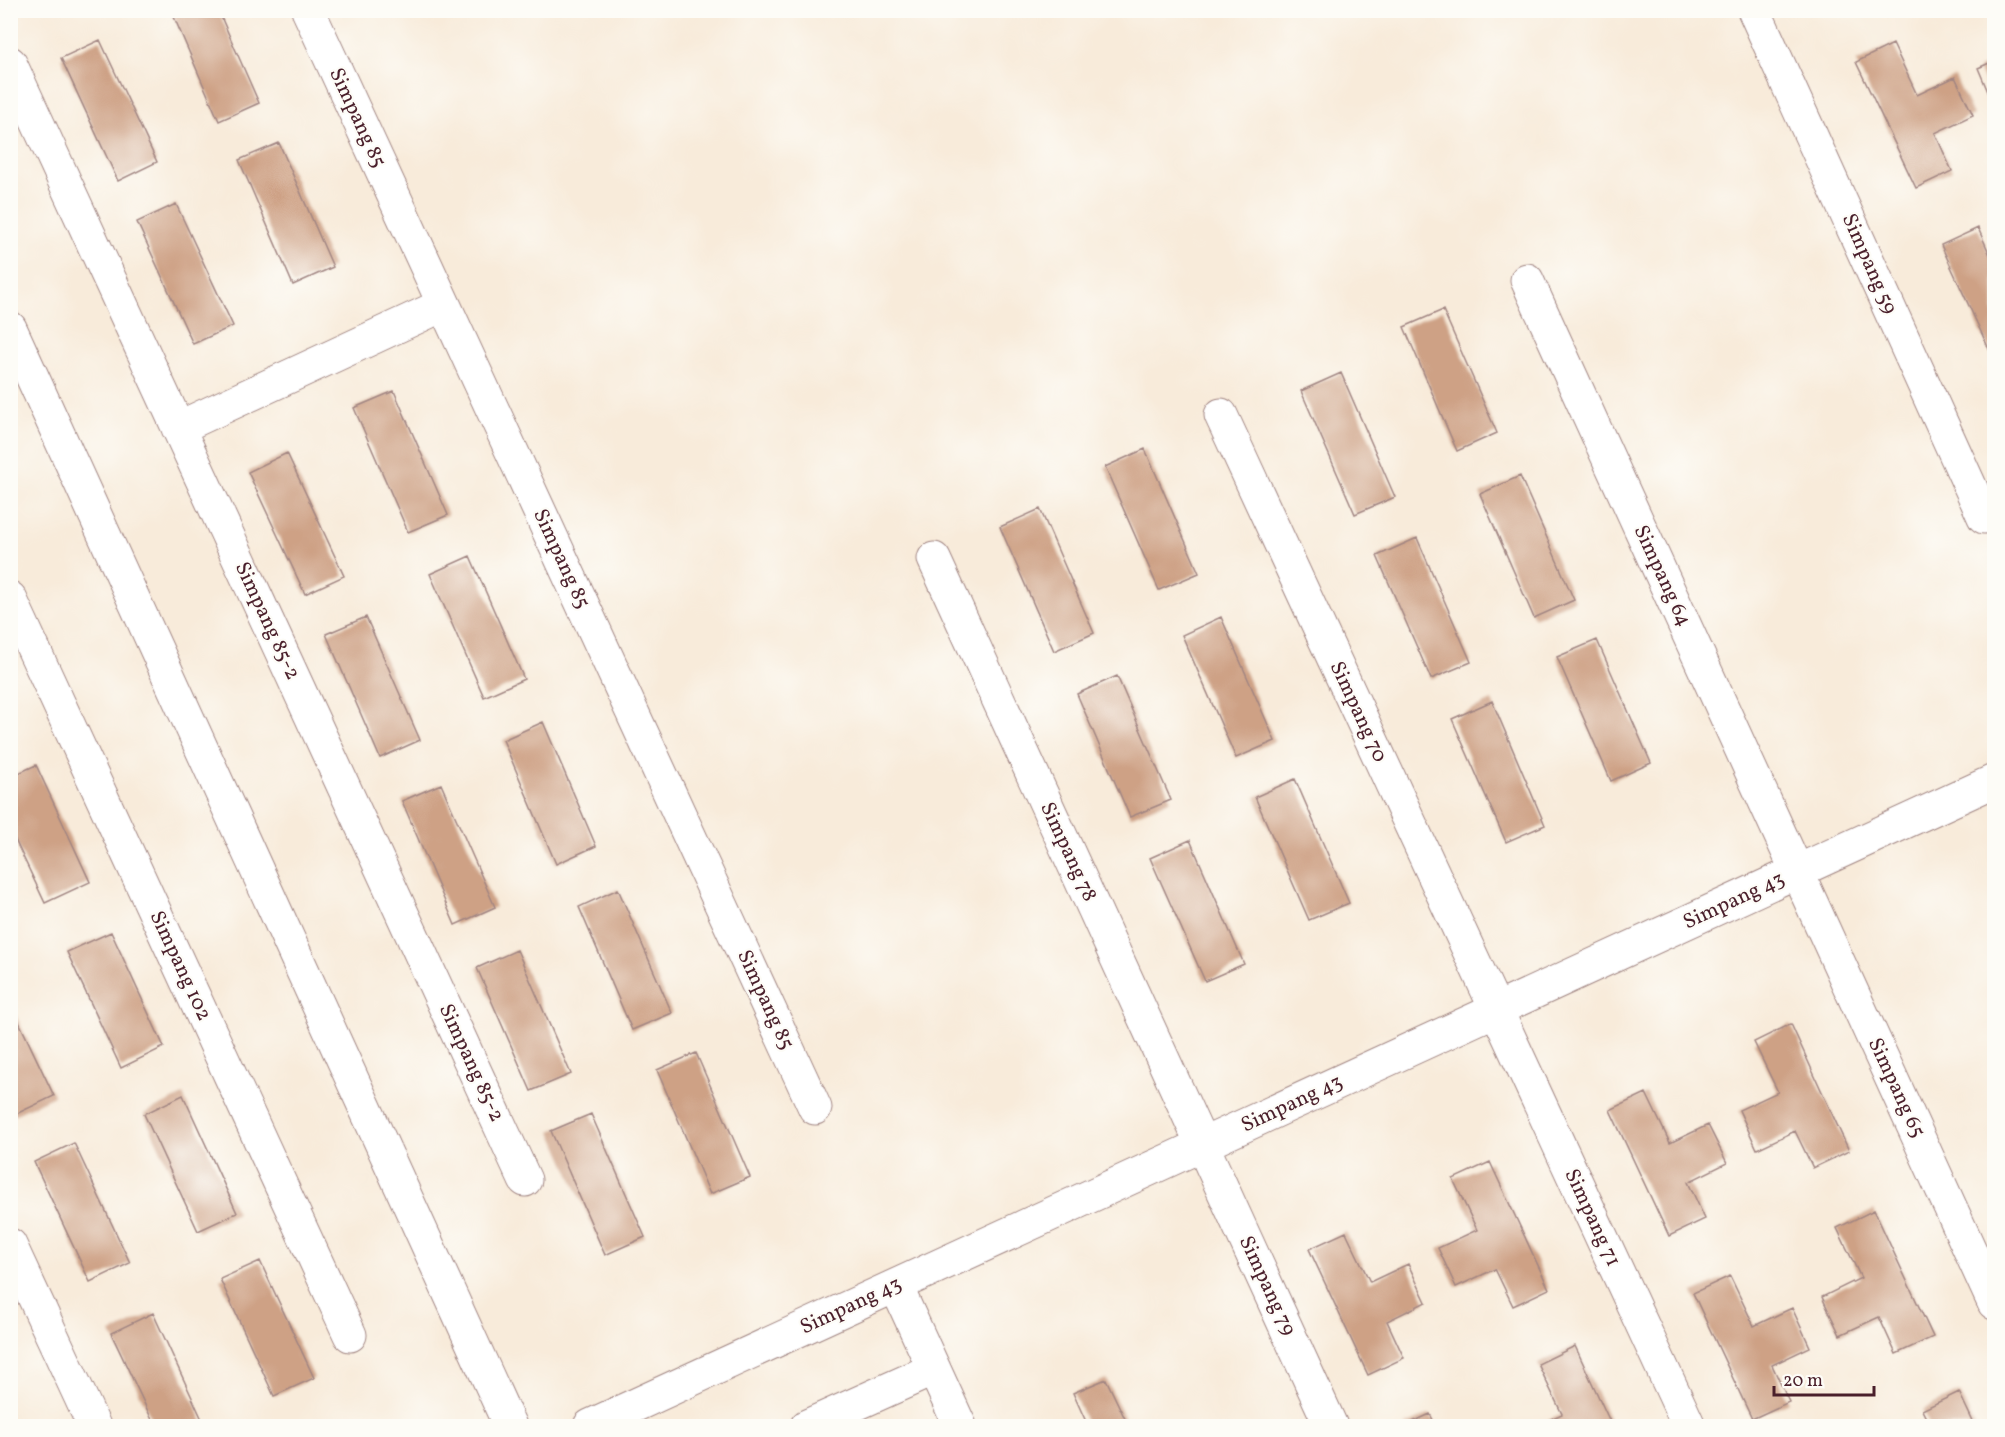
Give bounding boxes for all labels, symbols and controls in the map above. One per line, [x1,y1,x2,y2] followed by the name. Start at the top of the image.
[321,63,393,173] street label: Simpang 85
[1834,209,1904,319] street label: Simpang 59
[525,504,597,614] street label: Simpang 85
[1626,520,1698,632] street label: Simpang 64
[227,557,307,685] street label: Simpang 85-2
[1322,657,1394,767] street label: Simpang 70
[1032,798,1104,906] street label: Simpang 78
[1679,865,1789,937] street label: Simpang 43
[142,906,218,1026] street label: Simpang 102
[729,945,801,1055] street label: Simpang 85
[431,999,511,1127] street label: Simpang 85-2
[1860,1033,1932,1143] street label: Simpang 65
[1237,1068,1347,1140] street label: Simpang 43
[1557,1164,1627,1272] street label: Simpang 71
[1231,1231,1303,1341] street label: Simpang 79
[796,1270,906,1342] street label: Simpang 43
[1774,1359,1874,1397] scale bar
[1783,1369,1823,1394] text: 20 m

